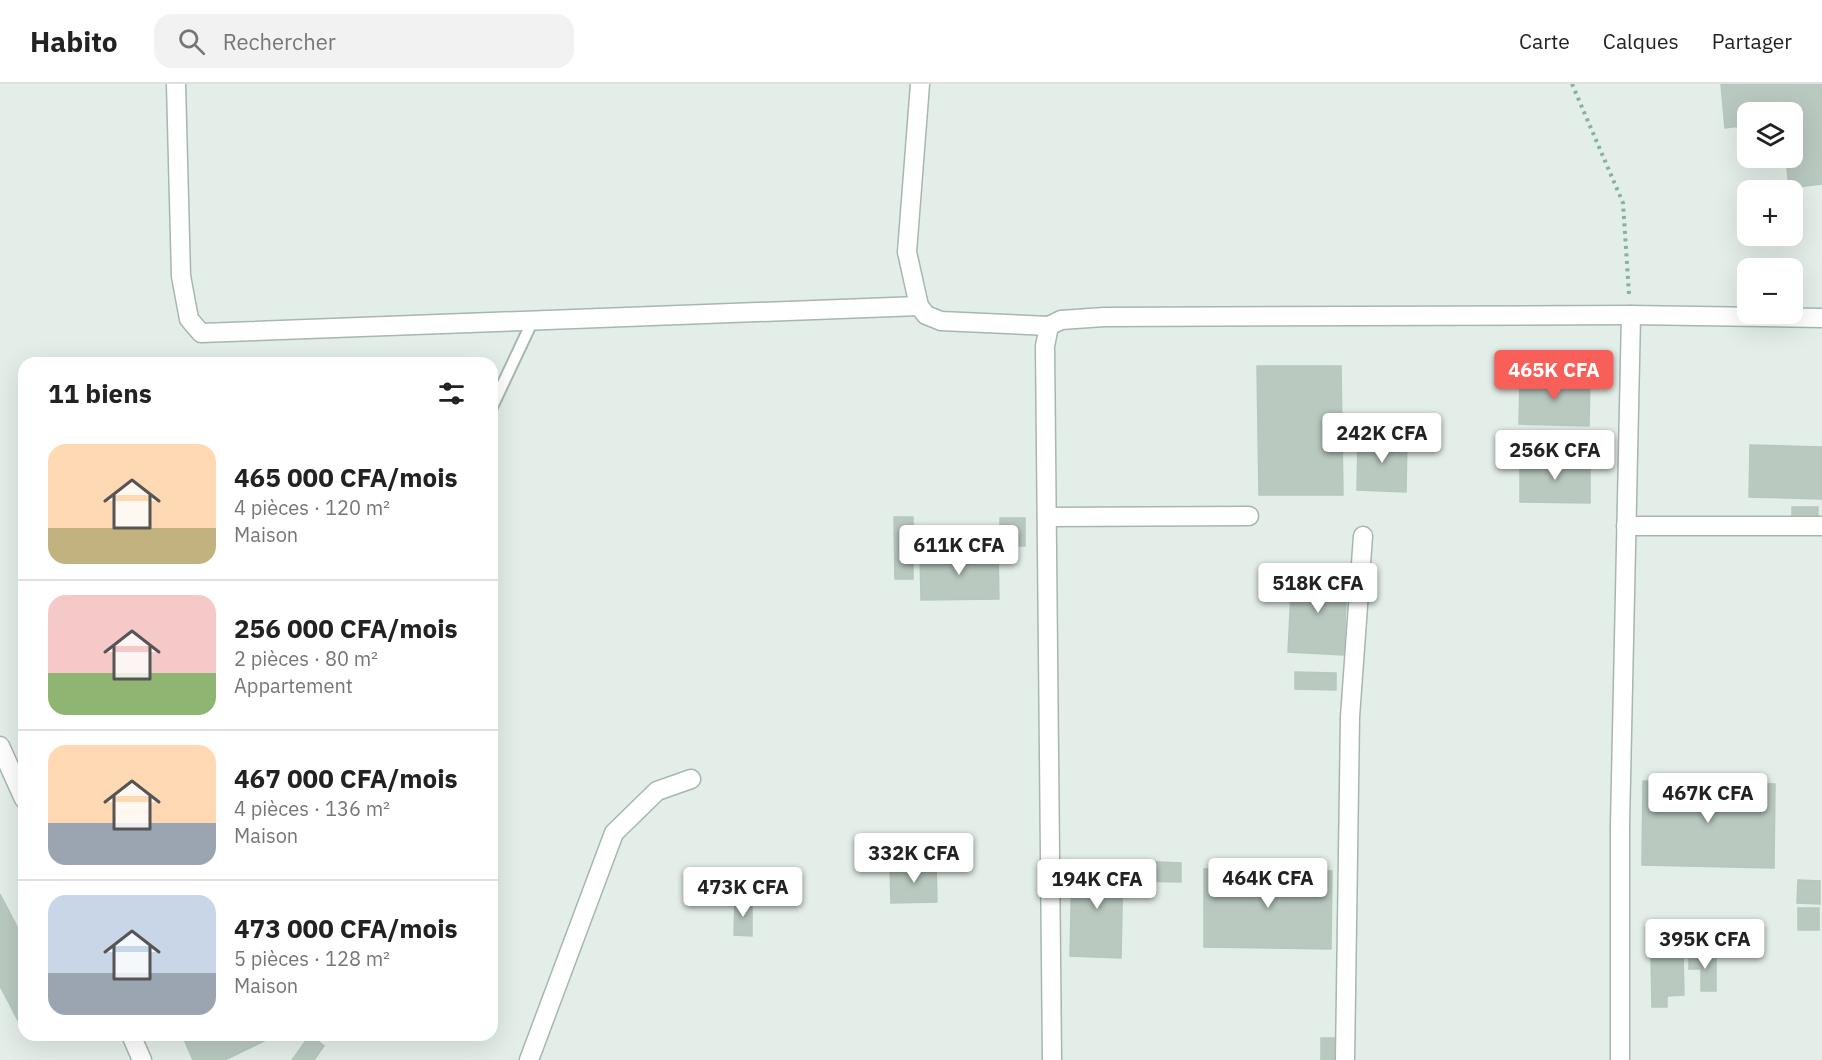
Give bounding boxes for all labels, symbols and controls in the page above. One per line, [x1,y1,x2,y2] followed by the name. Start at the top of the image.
[154,14,574,68] search box
[30,23,118,60] text: Habito
[175,25,208,58] icon: search
[223,27,336,56] text: Rechercher
[1519,27,1570,55] text: Carte
[1603,27,1679,55] text: Calques
[1712,27,1792,55] text: Partager
[1737,102,1803,324] map controls
[1737,102,1803,168] button: layers
[1737,180,1803,246] button: +
[1737,258,1803,324] button: −
[1492,350,1616,401] pin: 465K CFA
[1508,356,1600,383] text: 465K CFA
[48,376,152,410] text: 11 biens
[435,377,468,410] icon: filters
[1320,413,1444,464] pin: 242K CFA
[1336,419,1428,446] text: 242K CFA
[1493,430,1617,481] pin: 256K CFA
[1509,436,1601,463] text: 256K CFA
[234,460,458,494] text: 465 000 CFA/mois
[96,468,168,540] icon: home
[234,494,390,521] text: 4 pièces · 120 m²
[234,521,298,548] text: Maison
[897,525,1021,576] pin: 611K CFA
[913,531,1005,558] text: 611K CFA
[1256,563,1380,614] pin: 518K CFA
[1272,569,1364,596] text: 518K CFA
[234,611,458,645] text: 256 000 CFA/mois
[96,619,168,691] icon: home
[234,645,378,672] text: 2 pièces · 80 m²
[234,672,353,699] text: Appartement
[234,761,458,795] text: 467 000 CFA/mois
[96,769,168,841] icon: home
[1646,773,1770,824] pin: 467K CFA
[1662,779,1754,806] text: 467K CFA
[234,795,390,822] text: 4 pièces · 136 m²
[234,822,298,849] text: Maison
[852,833,976,884] pin: 332K CFA
[868,839,960,866] text: 332K CFA
[1206,858,1330,909] pin: 464K CFA
[1035,859,1159,910] pin: 194K CFA
[1222,864,1314,891] text: 464K CFA
[1051,865,1143,892] text: 194K CFA
[681,867,805,918] pin: 473K CFA
[697,873,789,900] text: 473K CFA
[234,911,458,945] text: 473 000 CFA/mois
[96,919,168,991] icon: home
[1643,919,1767,970] pin: 395K CFA
[1659,925,1751,952] text: 395K CFA
[234,945,390,972] text: 5 pièces · 128 m²
[234,972,298,999] text: Maison

